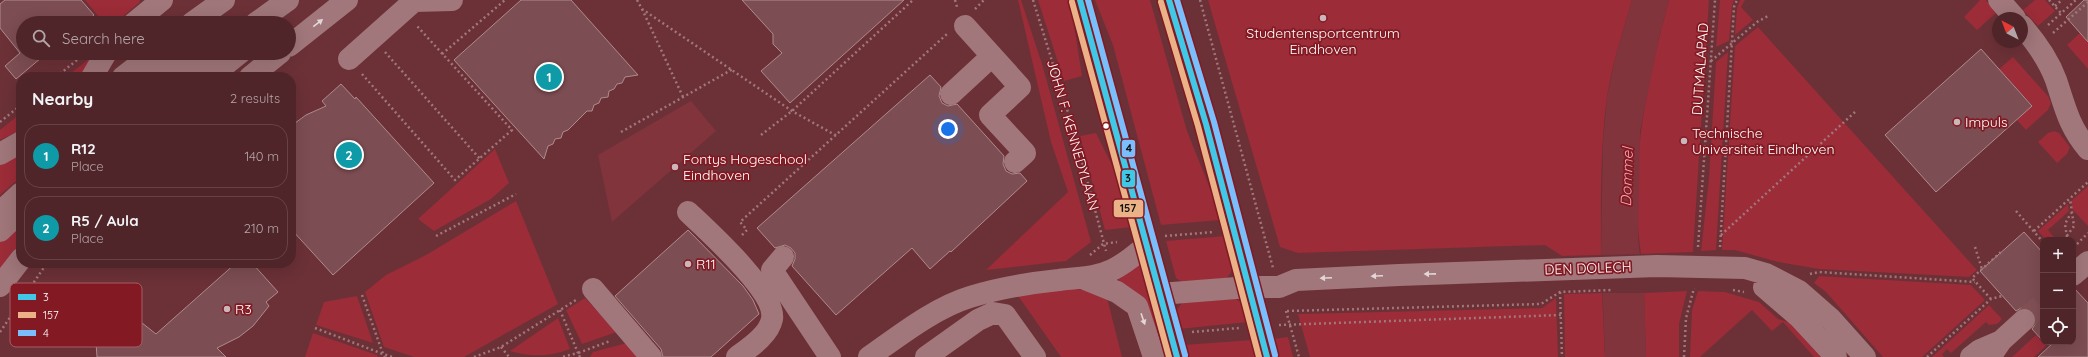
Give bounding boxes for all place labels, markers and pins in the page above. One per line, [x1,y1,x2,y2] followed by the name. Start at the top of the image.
[1318,13,1328,23] marker: Studentensportcentrum Eindhoven
[1246,24,1400,58] place label: Studentensportcentrum Eindhoven
[536,62,562,92] pin: 1
[1965,113,2008,131] place label: Impuls
[1952,117,1962,127] marker: Impuls
[1101,121,1111,131] unlabelled marker
[1692,124,1835,158] place label: Technische Universiteit Eindhoven
[1679,136,1689,146] marker: Technische Universiteit Eindhoven
[336,140,362,170] pin: 2
[683,150,807,184] place label: Fontys Hogeschool Eindhoven
[670,162,680,172] marker: Fontys Hogeschool Eindhoven
[696,255,716,273] place label: R11
[683,259,693,269] marker: R11
[235,300,252,318] place label: R3
[222,304,232,314] marker: R3

